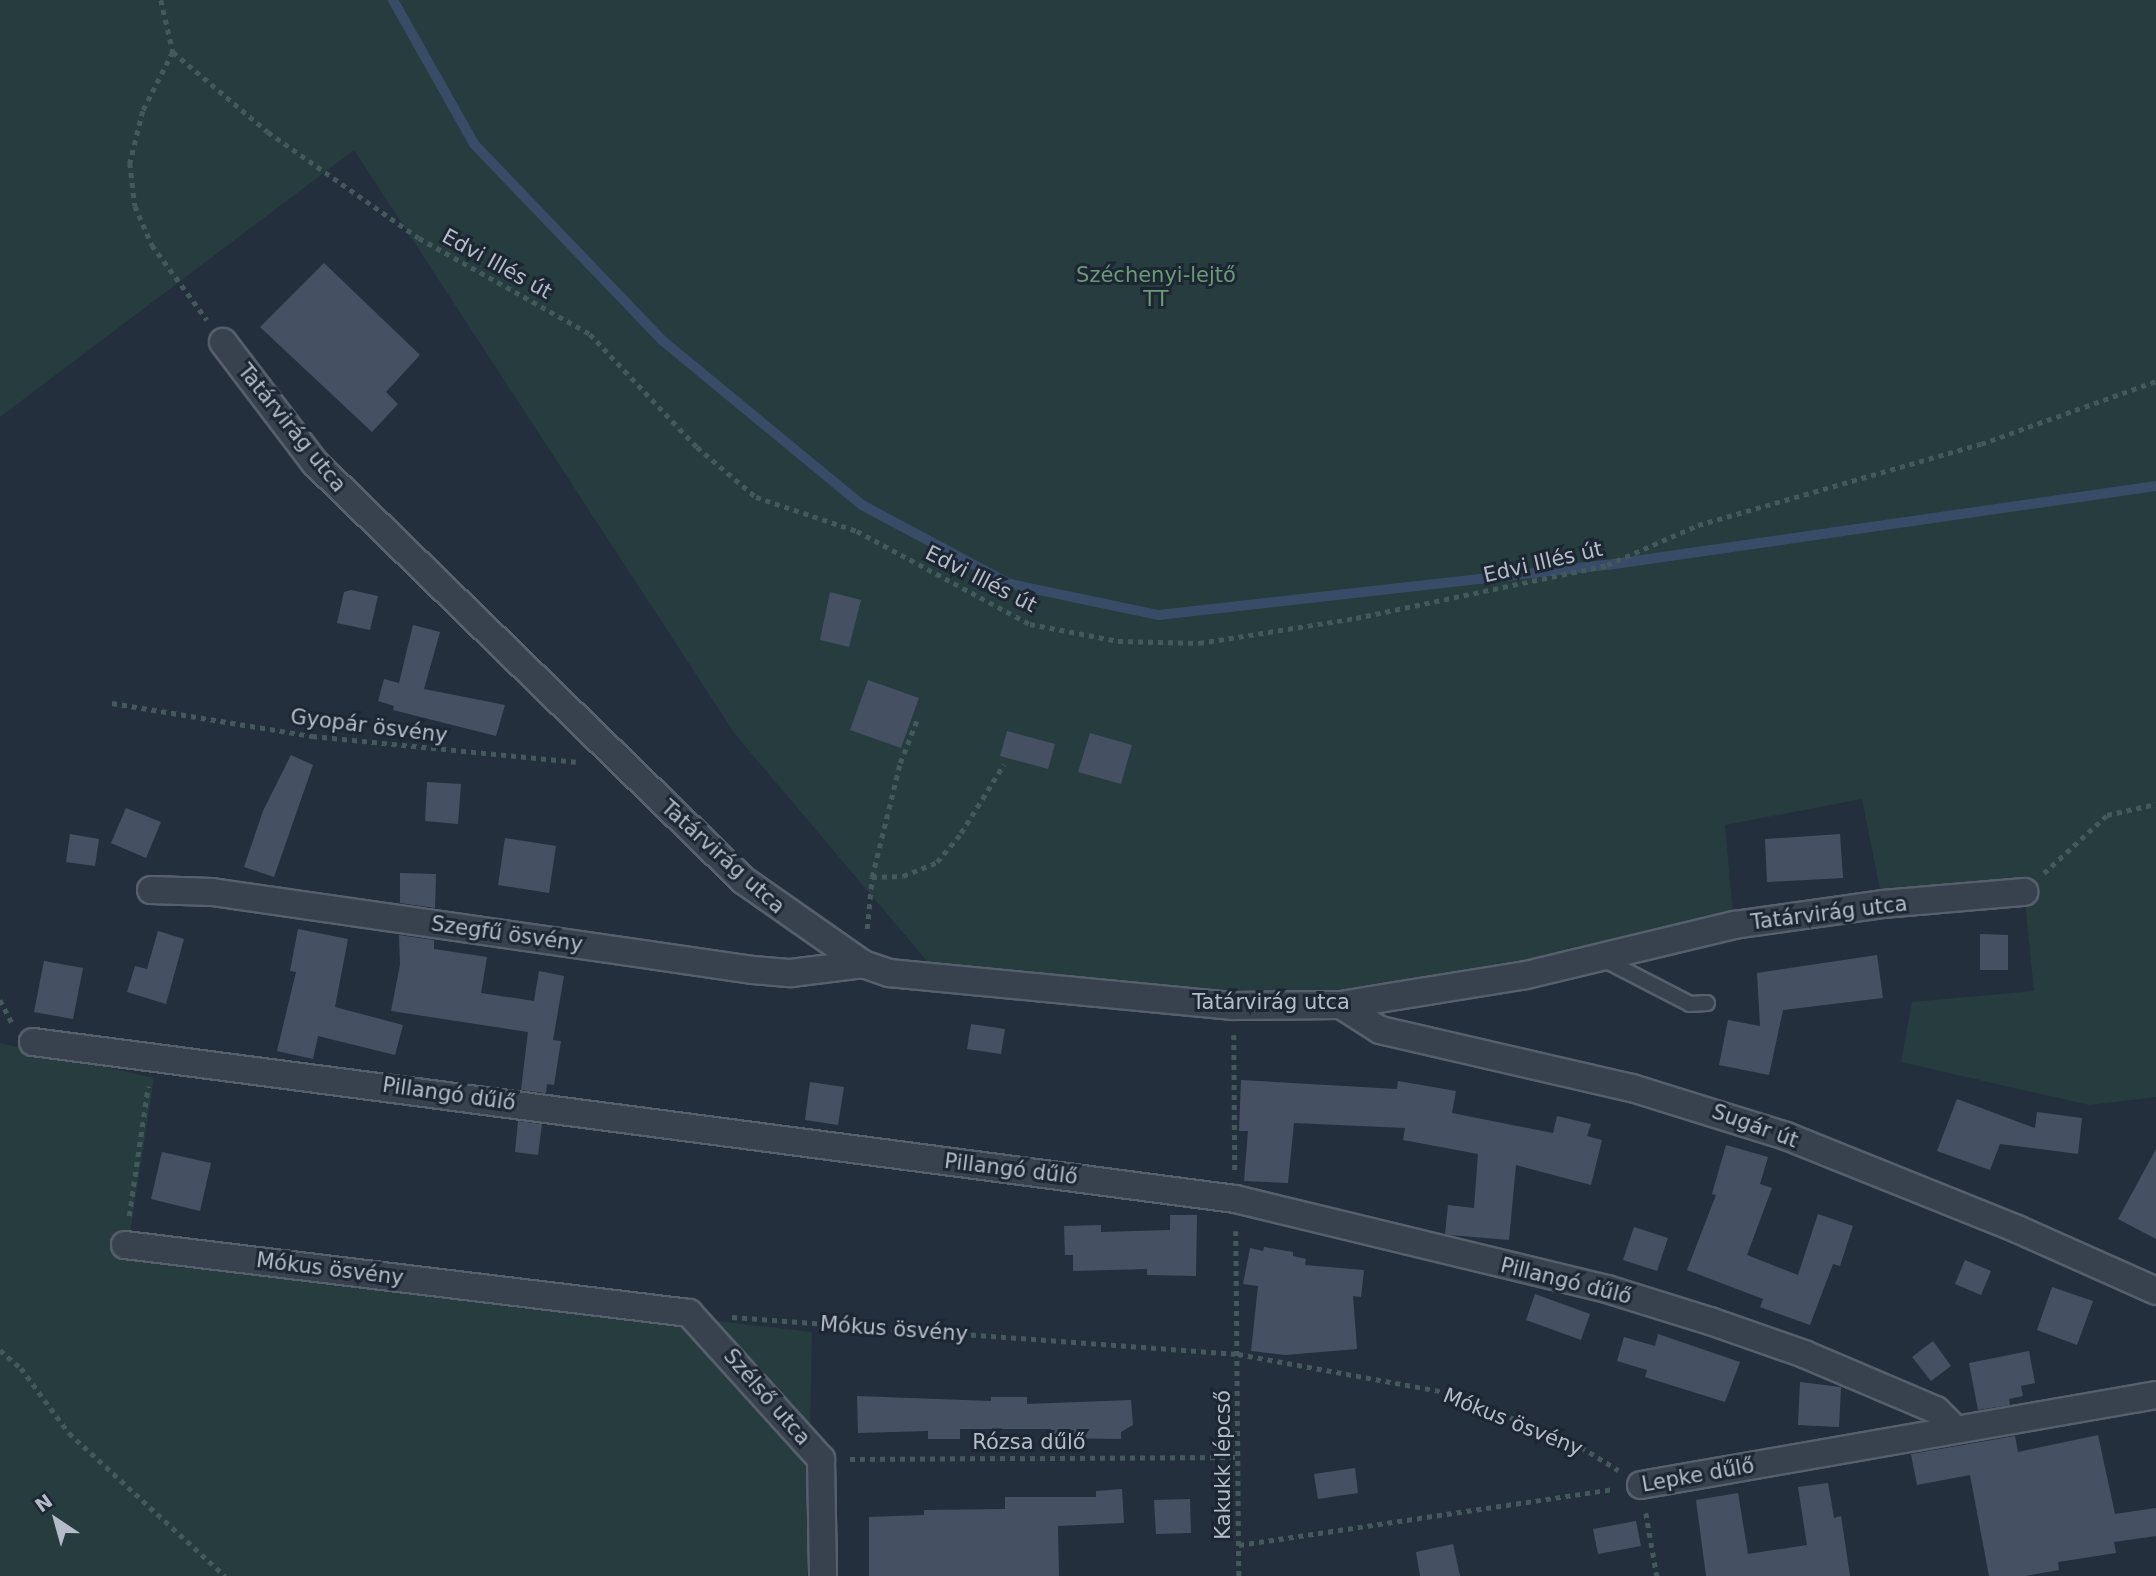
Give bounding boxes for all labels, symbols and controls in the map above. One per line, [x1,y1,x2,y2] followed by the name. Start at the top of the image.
[438,224,556,304] street label: Edvi Illés út
[1076,262,1236,312] park label: Széchenyi-lejtő TT
[233,359,351,497] street label: Tatárvirág utca
[1481,536,1605,588] street label: Edvi Illés út
[921,540,1041,618] street label: Edvi Illés út
[289,704,449,748] street label: Gyopár ösvény
[656,795,790,919] street label: Tatárvirág utca
[1749,891,1909,935] street label: Tatárvirág utca
[430,911,584,957] street label: Szegfű ösvény
[1192,989,1350,1015] street label: Tatárvirág utca
[381,1072,517,1116] street label: Pillangó dűlő
[1709,1099,1801,1153] street label: Sugár út
[943,1148,1079,1190] street label: Pillangó dűlő
[255,1247,405,1291] street label: Mókus ösvény
[1498,1253,1634,1309] street label: Pillangó dűlő
[819,1311,969,1347] street label: Mókus ösvény
[718,1344,816,1450] street label: Szélső utca
[1440,1383,1586,1461] street label: Mókus ösvény
[1210,1390,1236,1540] street label: Kakukk lépcső
[972,1429,1086,1455] street label: Rózsa dűlő
[1640,1453,1756,1497] street label: Lepke dűlő
[21,1485,91,1555] north arrow
[31,1489,57,1517] text: N

